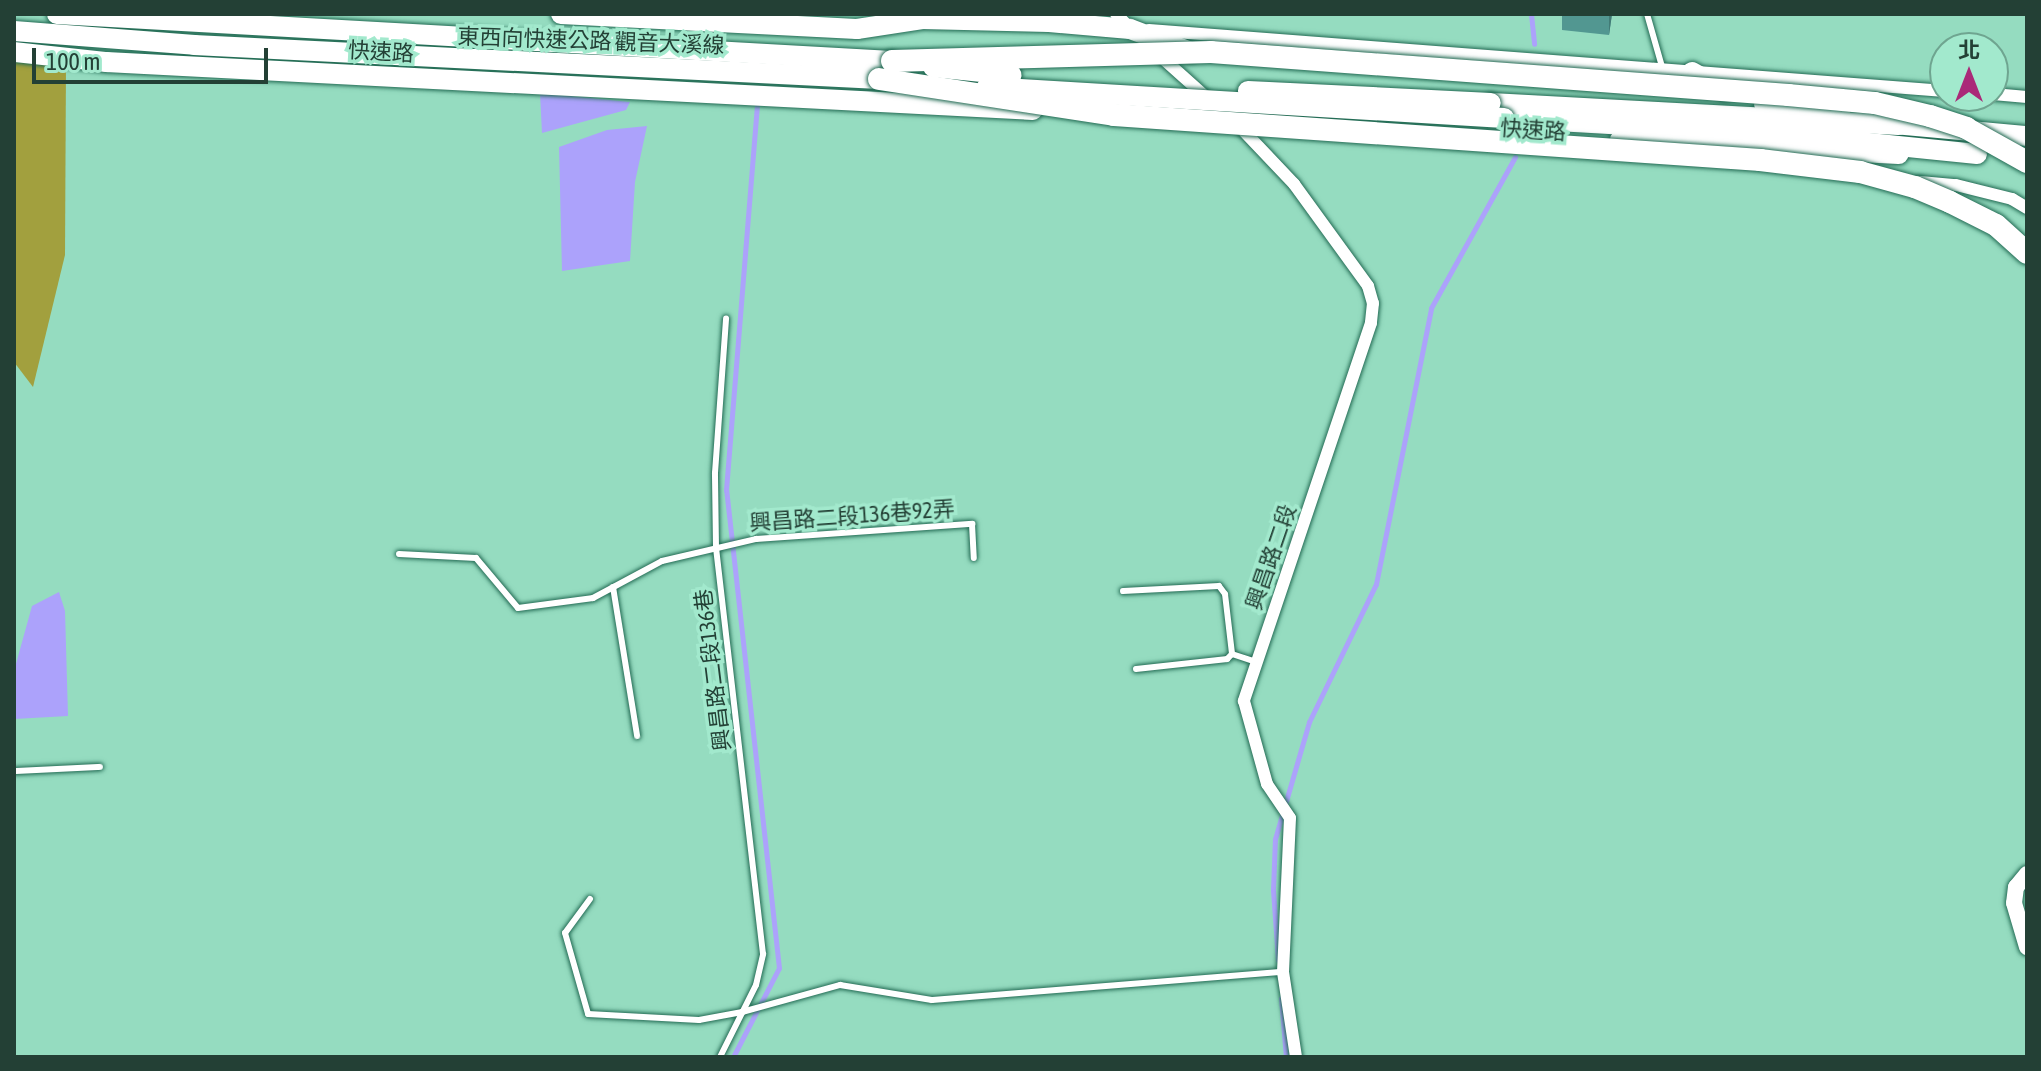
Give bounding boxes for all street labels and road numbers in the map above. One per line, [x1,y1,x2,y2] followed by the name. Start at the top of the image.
[457,23,725,59] street label: 東西向快速公路 觀音大溪線
[347,37,415,67] street label: 快速路
[1499,115,1567,145] street label: 快速路
[748,496,956,536] street label: 興昌路二段136巷92弄
[1241,501,1301,613] street label: 興昌路二段
[690,587,736,753] street label: 興昌路二段136巷

